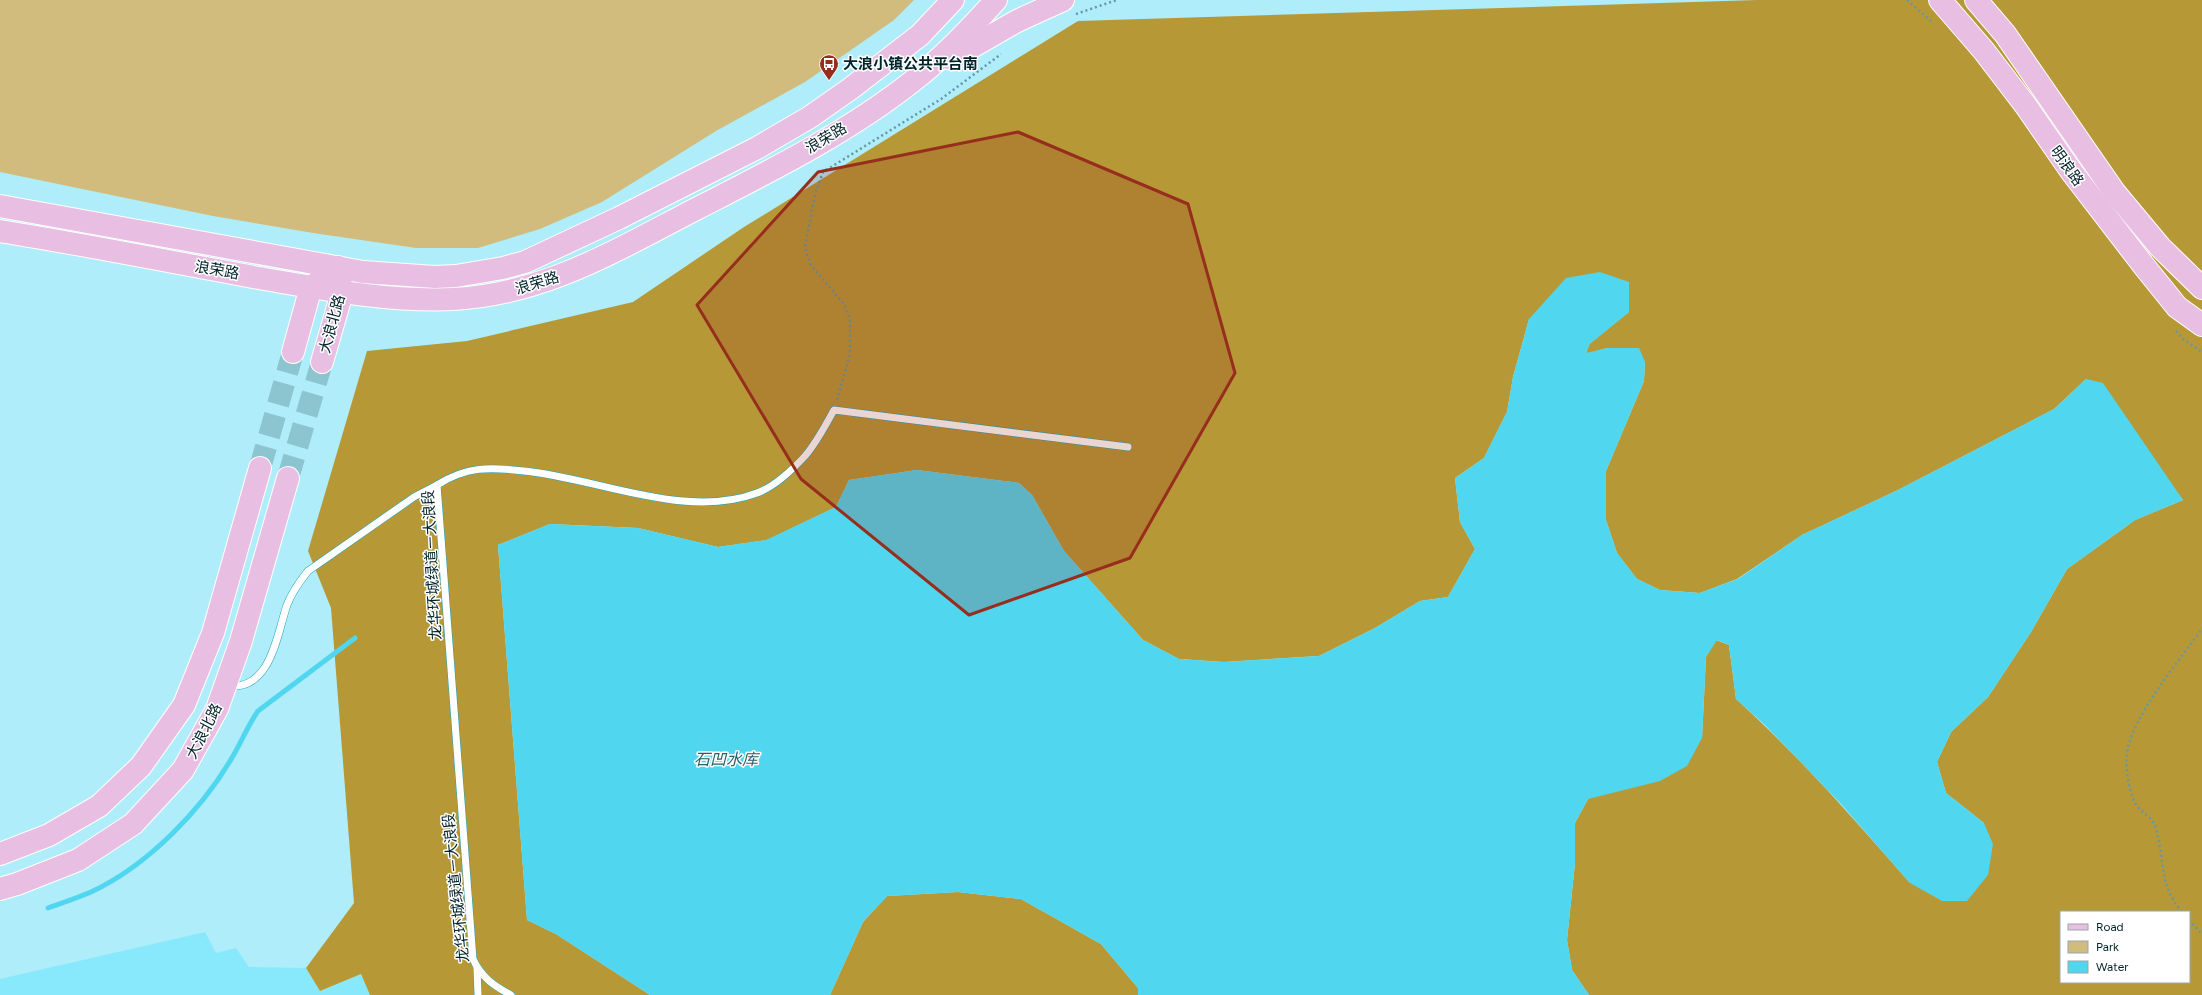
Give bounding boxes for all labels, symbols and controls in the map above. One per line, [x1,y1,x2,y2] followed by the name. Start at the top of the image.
[818,53,840,81] bus stop icon: 大浪小镇公共平台南
[843,55,978,73] place label: 大浪小镇公共平台南
[802,119,850,157] street label: 浪荣路
[2046,143,2088,189] street label: 明浪路
[193,257,241,283] street label: 浪荣路
[513,268,561,298] street label: 浪荣路
[316,293,348,355] street label: 大浪北路
[419,490,445,640] street label: 龙华环城绿道－大浪段
[182,700,226,762] street label: 大浪北路
[694,750,761,769] water label: 石凹水库
[439,812,473,964] street label: 龙华环城绿道－大浪段
[2060,911,2190,983] legend
[2096,920,2124,934] text: Road
[2096,940,2119,954] text: Park
[2096,960,2128,974] text: Water

